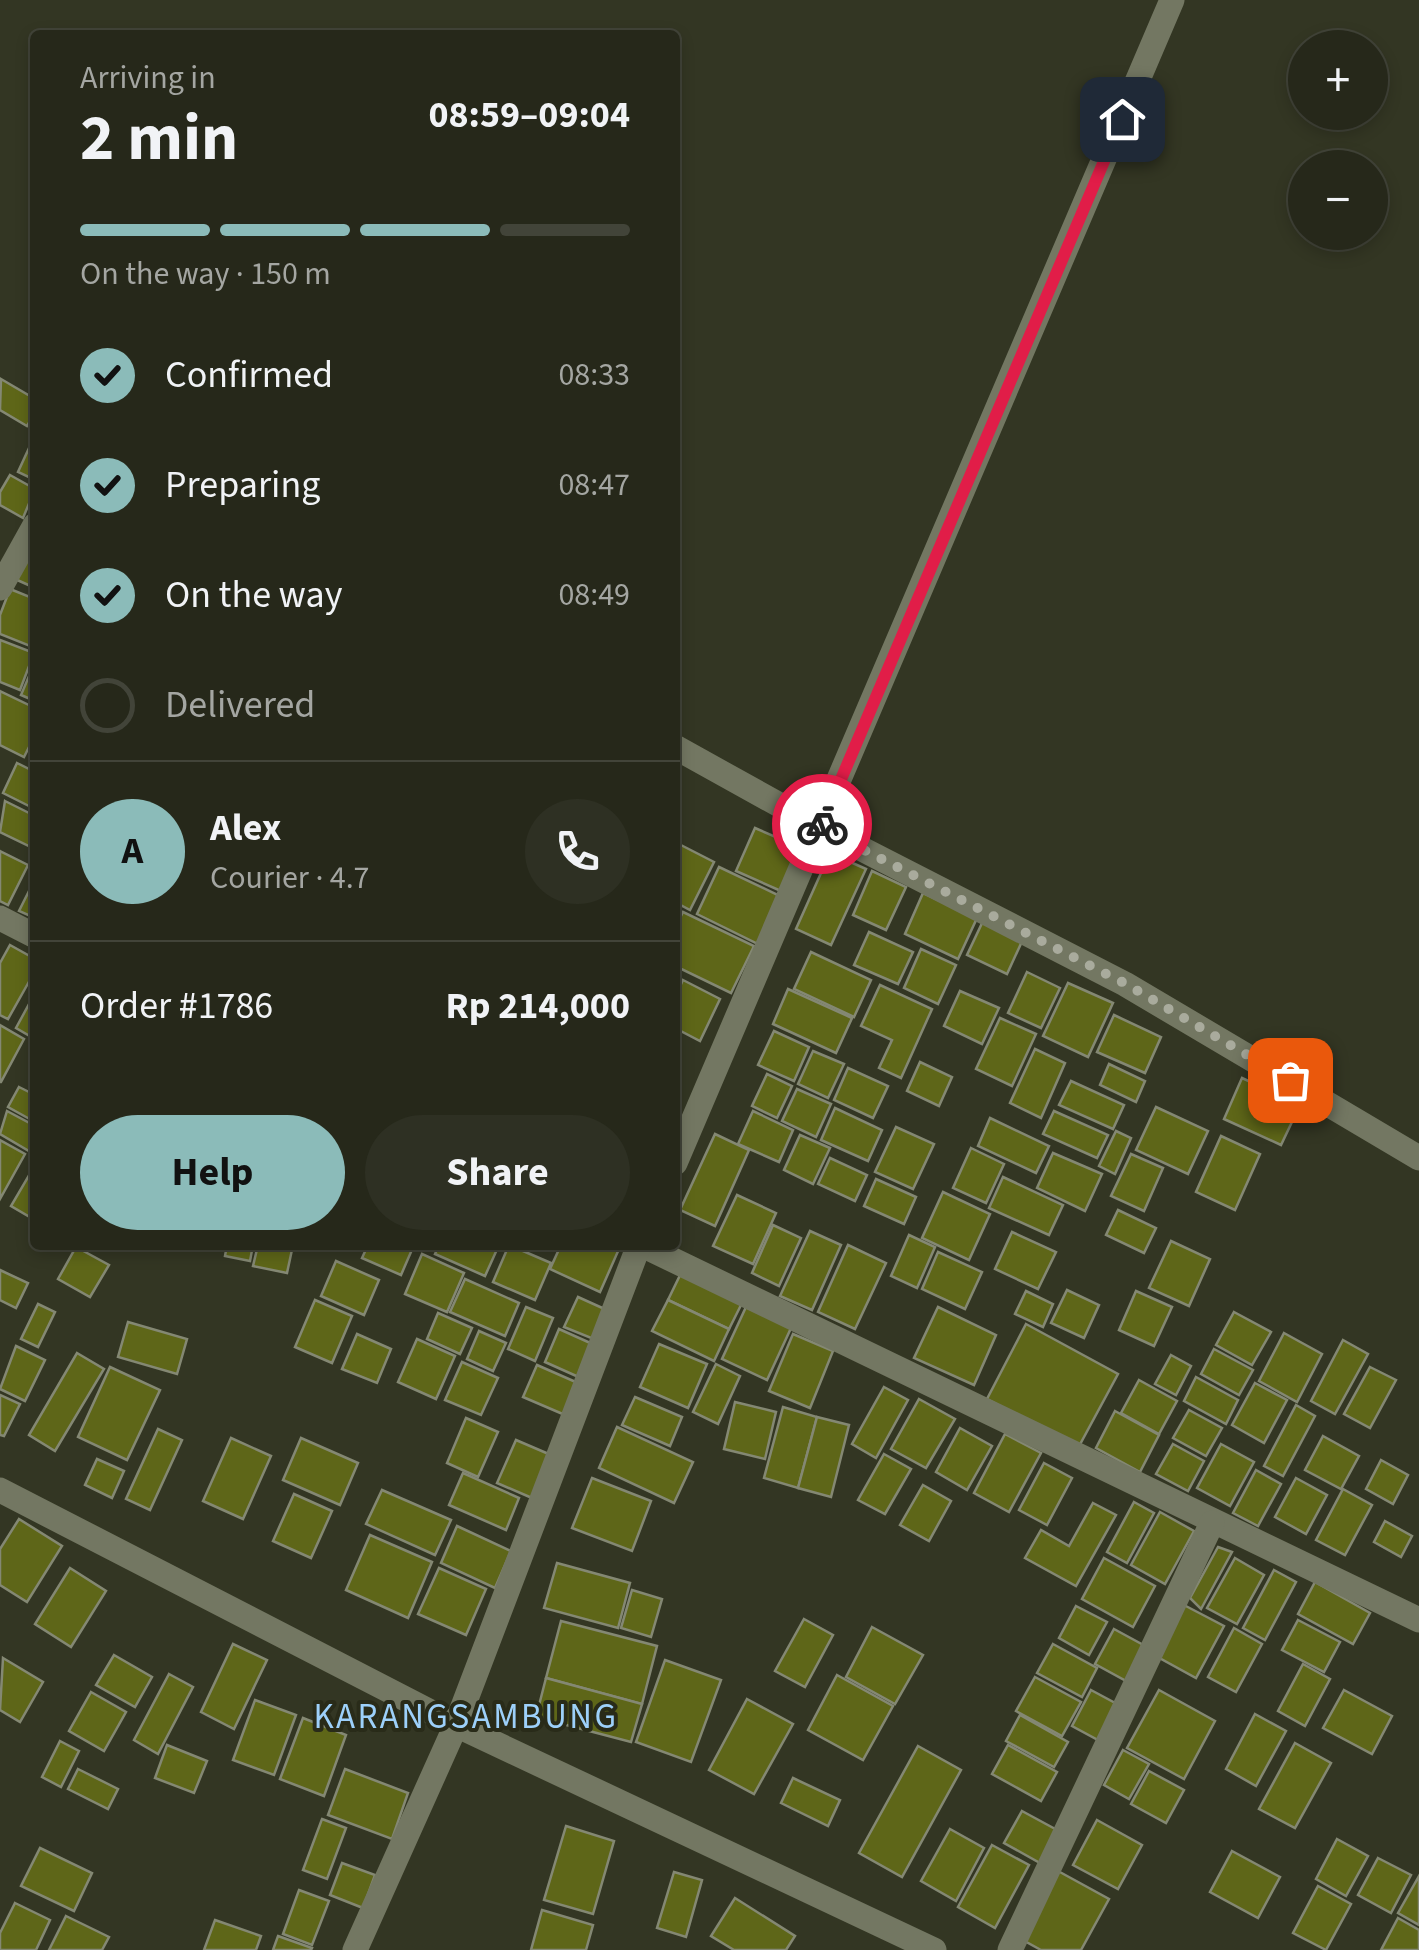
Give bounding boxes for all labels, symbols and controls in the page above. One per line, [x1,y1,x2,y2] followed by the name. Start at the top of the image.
[1288,30,1388,250] map controls
[1288,30,1388,130] button: +
[80,55,216,101] text: Arriving in
[1080,77,1165,162] pin
[428,88,630,142] text: 08:59–09:04
[80,92,238,185] text: 2 min
[1095,92,1150,147] icon: home
[1288,150,1388,250] button: −
[80,251,331,297] text: On the way · 150 m
[80,348,135,403] icon: check
[165,348,333,402] text: Confirmed
[558,352,630,398] text: 08:33
[80,458,135,513] icon: check
[165,458,320,512] text: Preparing
[558,462,630,508] text: 08:47
[80,568,135,623] icon: check
[165,568,342,622] text: On the way
[558,572,630,618] text: 08:49
[165,678,315,732] text: Delivered
[772,774,872,874] courier
[795,797,850,852] icon: bike
[525,799,630,904] button: phone
[210,801,281,855] text: Alex
[122,824,143,878] text: A
[210,855,370,901] text: Courier · 4.7
[80,979,273,1033] text: Order #1786
[446,979,630,1033] text: Rp 214,000
[1248,1038,1333,1123] pin
[1263,1053,1318,1108] icon: bag
[80,1115,345,1230] button: Help
[365,1115,630,1230] button: Share
[314,1692,619,1742] district label: KARANGSAMBUNG

